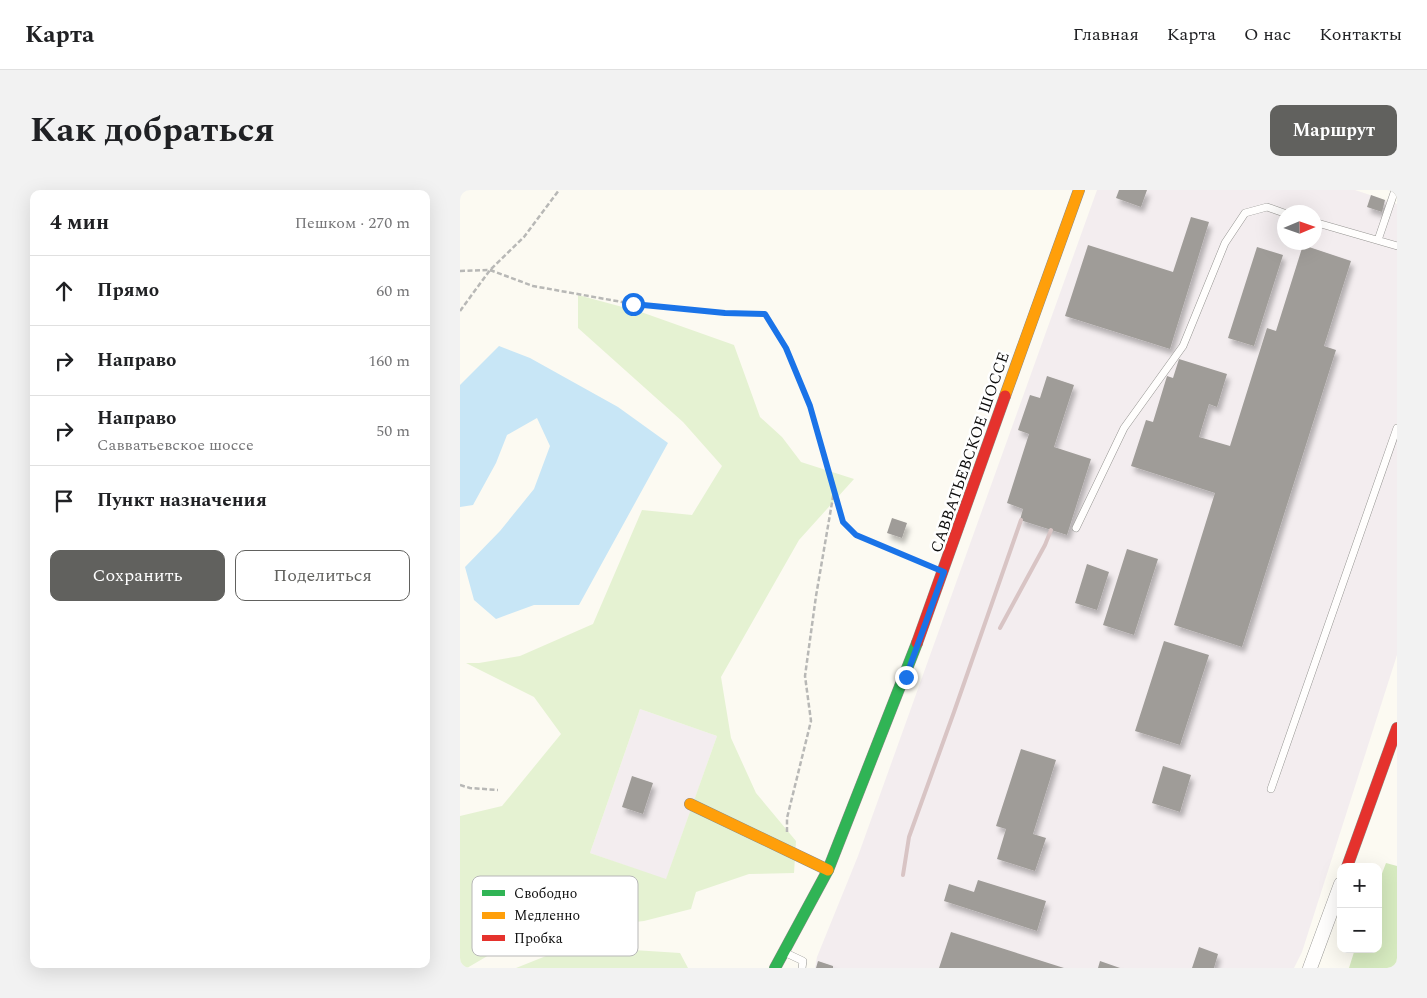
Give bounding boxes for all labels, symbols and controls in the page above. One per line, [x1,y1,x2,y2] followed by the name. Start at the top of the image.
[25,17,94,53] text: Карта
[1073,21,1139,48] text: Главная
[1167,21,1216,48] text: Карта
[1244,21,1291,48] text: О нас
[1319,21,1402,48] text: Контакты
[30,104,275,157] text: Как добраться
[1270,105,1397,156] button: Маршрут
[1277,205,1322,250] north arrow
[50,207,109,239] text: 4 мин
[295,211,410,235] text: Пешком · 270 m
[97,276,159,305] text: Прямо
[50,277,78,305] icon: ahead
[376,279,410,303] text: 60 m
[622,293,645,316] route start
[97,346,176,375] text: Направо
[50,347,78,375] icon: right
[368,349,410,373] text: 160 m
[924,349,1016,556] street label: САВВАТЬЕВСКОЕ ШОССЕ
[97,404,176,433] text: Направо
[50,417,78,445] icon: right
[376,419,410,443] text: 50 m
[97,433,254,457] text: Савватьевское шоссе
[97,486,267,515] text: Пункт назначения
[50,487,78,515] icon: arrive
[50,550,225,601] button: Сохранить
[235,550,410,601] button: Поделиться
[895,666,918,689] route end
[1337,863,1382,953] map controls
[1337,863,1382,908] button: +
[472,876,638,956] legend
[514,883,577,904] text: Свободно
[514,905,580,926] text: Медленно
[1337,908,1382,953] button: −
[514,928,563,949] text: Пробка

